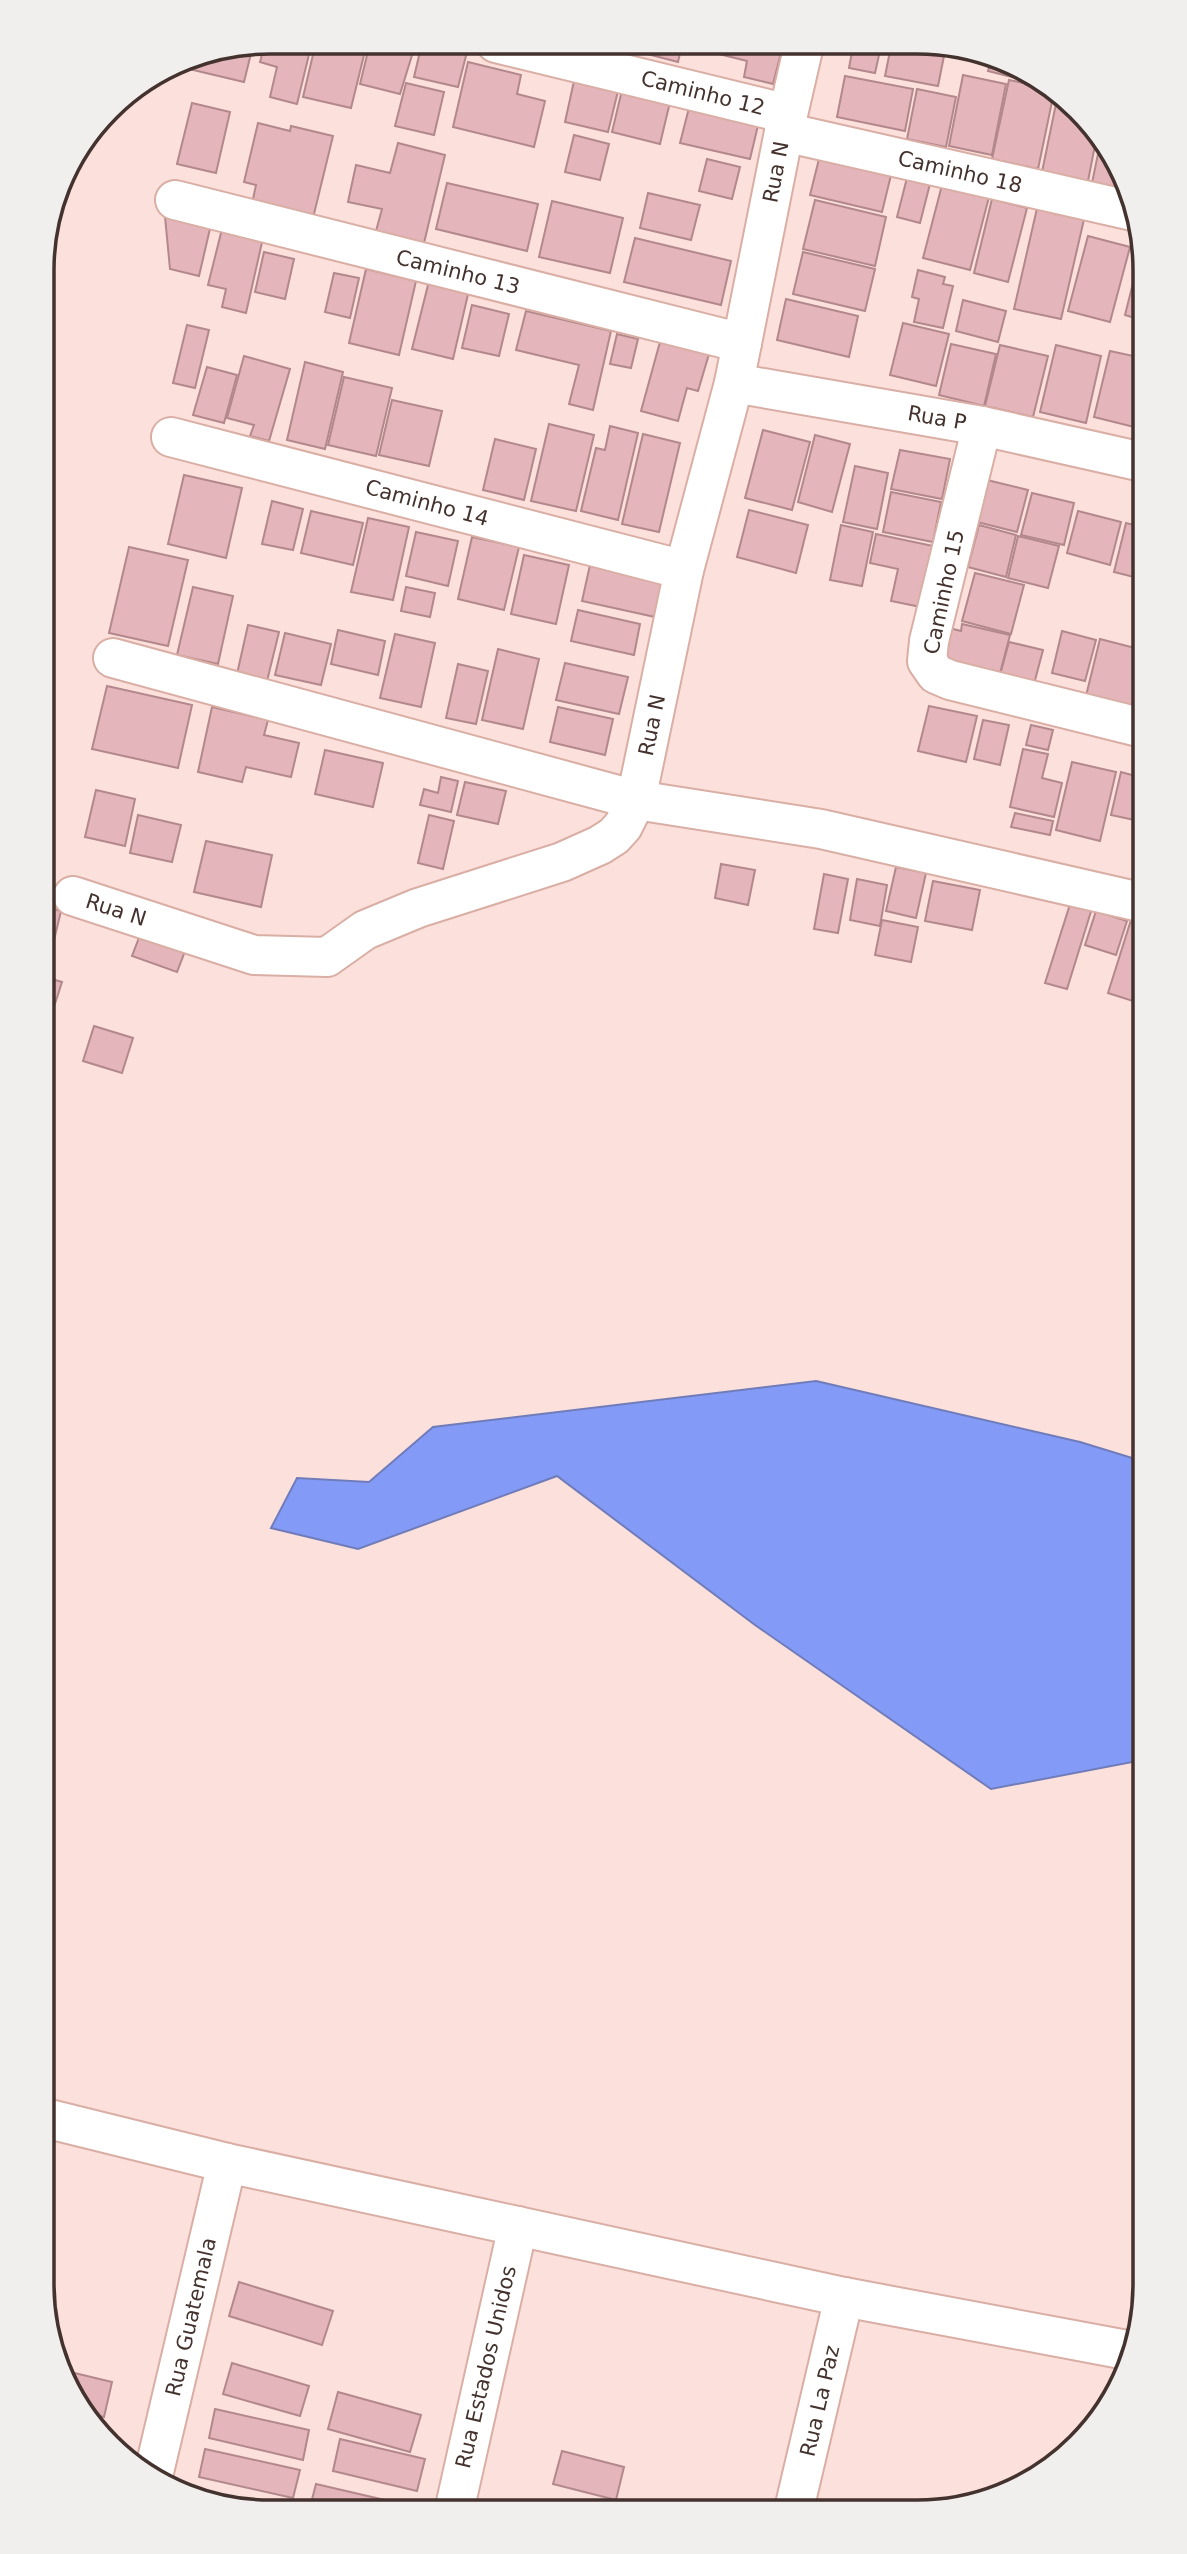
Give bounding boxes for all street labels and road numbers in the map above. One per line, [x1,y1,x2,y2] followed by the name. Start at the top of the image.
[639,66,767,120] street label: Caminho 12
[758,139,794,205] street label: Rua N
[896,146,1024,198] street label: Caminho 18
[394,245,522,299] street label: Caminho 13
[906,401,968,435] street label: Rua P
[363,475,491,531] street label: Caminho 14
[919,528,969,656] street label: Caminho 15
[634,692,670,758] street label: Rua N
[83,889,149,931] street label: Rua N
[161,2235,221,2399] street label: Rua Guatemala
[451,2263,521,2471] street label: Rua Estados Unidos
[796,2343,844,2459] street label: Rua La Paz

